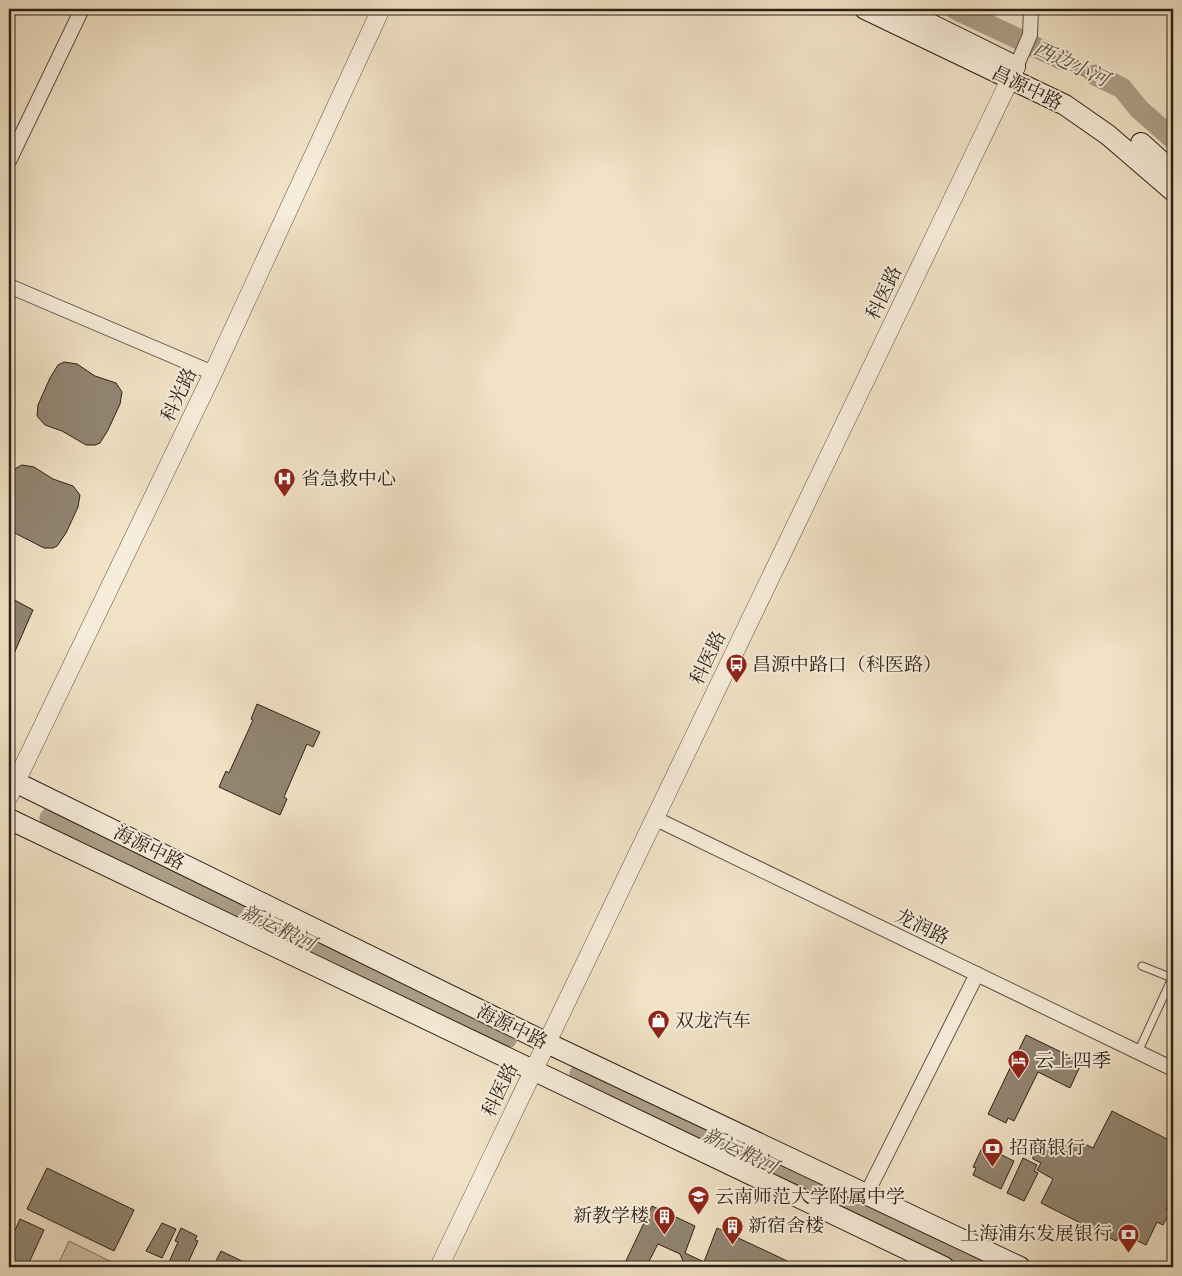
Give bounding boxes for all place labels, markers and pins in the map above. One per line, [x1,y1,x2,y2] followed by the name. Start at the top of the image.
[301,466,396,492] place label: 省急救中心
[273,467,297,498] hospital icon: 省急救中心
[752,652,942,678] place label: 昌源中路口（科医路）
[724,653,748,684] bus stop icon: 昌源中路口（科医路）
[675,1008,751,1034] place label: 双龙汽车
[647,1009,671,1040] shop icon: 双龙汽车
[1035,1048,1111,1074] place label: 云上四季
[1007,1049,1031,1080] hotel icon: 云上四季
[1009,1135,1085,1161] place label: 招商银行
[981,1136,1005,1167] bank icon: 招商银行
[715,1184,905,1210] place label: 云南师范大学附属中学
[687,1185,711,1216] school or university icon: 云南师范大学附属中学
[573,1203,649,1229] place label: 新教学楼
[653,1204,677,1235] building icon: 新教学楼
[748,1213,824,1239] place label: 新宿舍楼
[720,1214,744,1245] building icon: 新宿舍楼
[960,1221,1112,1247] place label: 上海浦东发展银行
[1116,1222,1140,1253] bank icon: 上海浦东发展银行

